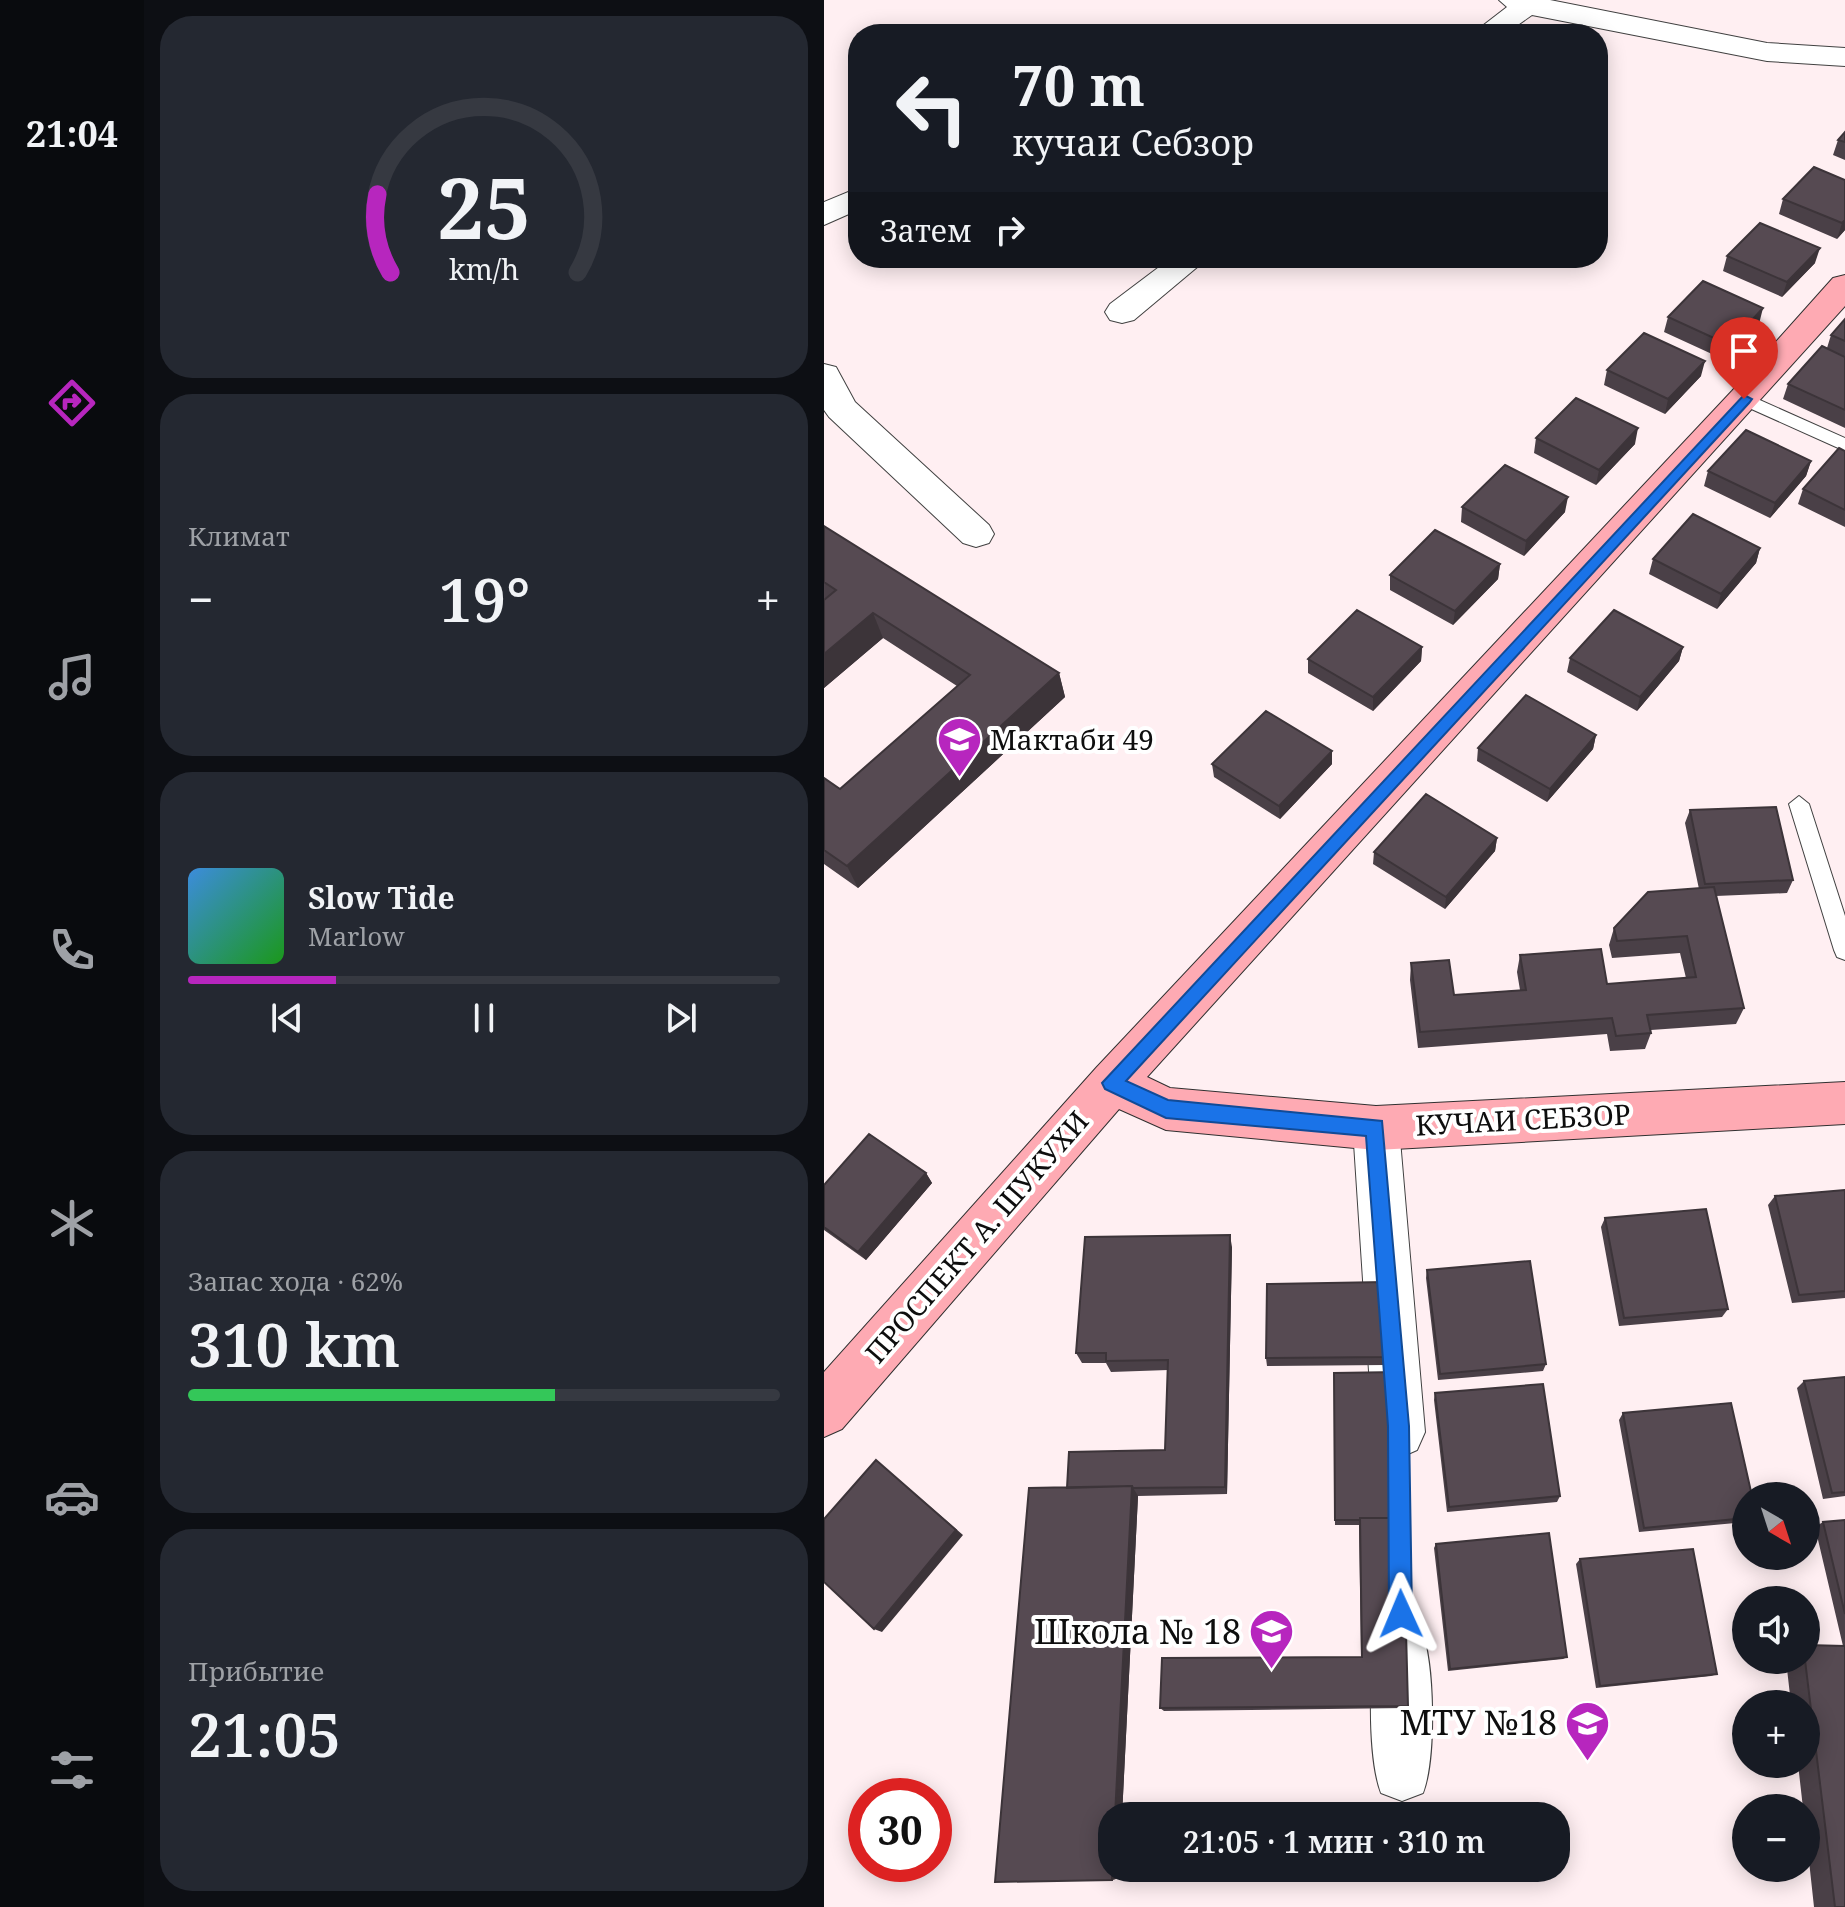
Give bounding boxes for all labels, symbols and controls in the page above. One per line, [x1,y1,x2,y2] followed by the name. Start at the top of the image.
[1012,46,1145,122] text: 70 m
[880,56,984,160] icon: left
[26,109,118,158] text: 21:04
[1012,118,1254,167] text: кучаи Себзор
[437,150,531,263] text: 25
[988,208,1032,252] icon: right
[880,210,972,251] text: Затем
[449,249,519,288] text: km/h
[1710,317,1778,399] pin
[1722,329,1766,373] icon: arrive
[44,375,100,431] icon: directions
[188,518,290,554] text: Климат
[439,558,530,640] text: 19°
[188,569,213,629] text: −
[755,569,780,629] text: +
[44,649,100,705] icon: music
[935,716,983,779] school or university icon: Мактаби 49
[990,720,1154,758] place label: Мактаби 49
[308,877,455,918] text: Slow Tide
[308,918,405,954] text: Marlow
[44,922,100,978] icon: phone
[265,996,309,1040] icon: previous
[462,996,506,1040] icon: pause
[659,996,703,1040] icon: next
[1414,1094,1632,1144] street label: КУЧАИ СЕБЗОР
[856,1102,1096,1370] street label: ПРОСПЕКТ А. ШУКУХИ
[44,1195,100,1251] icon: climate
[188,1263,403,1299] text: Запас хода · 62%
[188,1303,400,1385] text: 310 km
[44,1469,100,1525] icon: car
[1732,1482,1820,1570] north arrow
[1732,1482,1820,1882] map controls
[1359,1572,1443,1656] position arrow
[1732,1586,1820,1674] button: sound
[1034,1608,1241,1654] place label: Школа № 18
[1248,1608,1296,1671] school or university icon: Школа № 18
[188,1653,324,1689] text: Прибытие
[1732,1690,1820,1778] button: +
[188,1693,341,1775] text: 21:05
[1400,1699,1557,1745] place label: МТУ №18
[1564,1699,1612,1762] school or university icon: МТУ №18
[44,1742,100,1798] icon: filters
[848,1778,952,1882] speed limit sign: 30
[1732,1794,1820,1882] button: −
[1183,1821,1485,1862] text: 21:05 · 1 мин · 310 m

